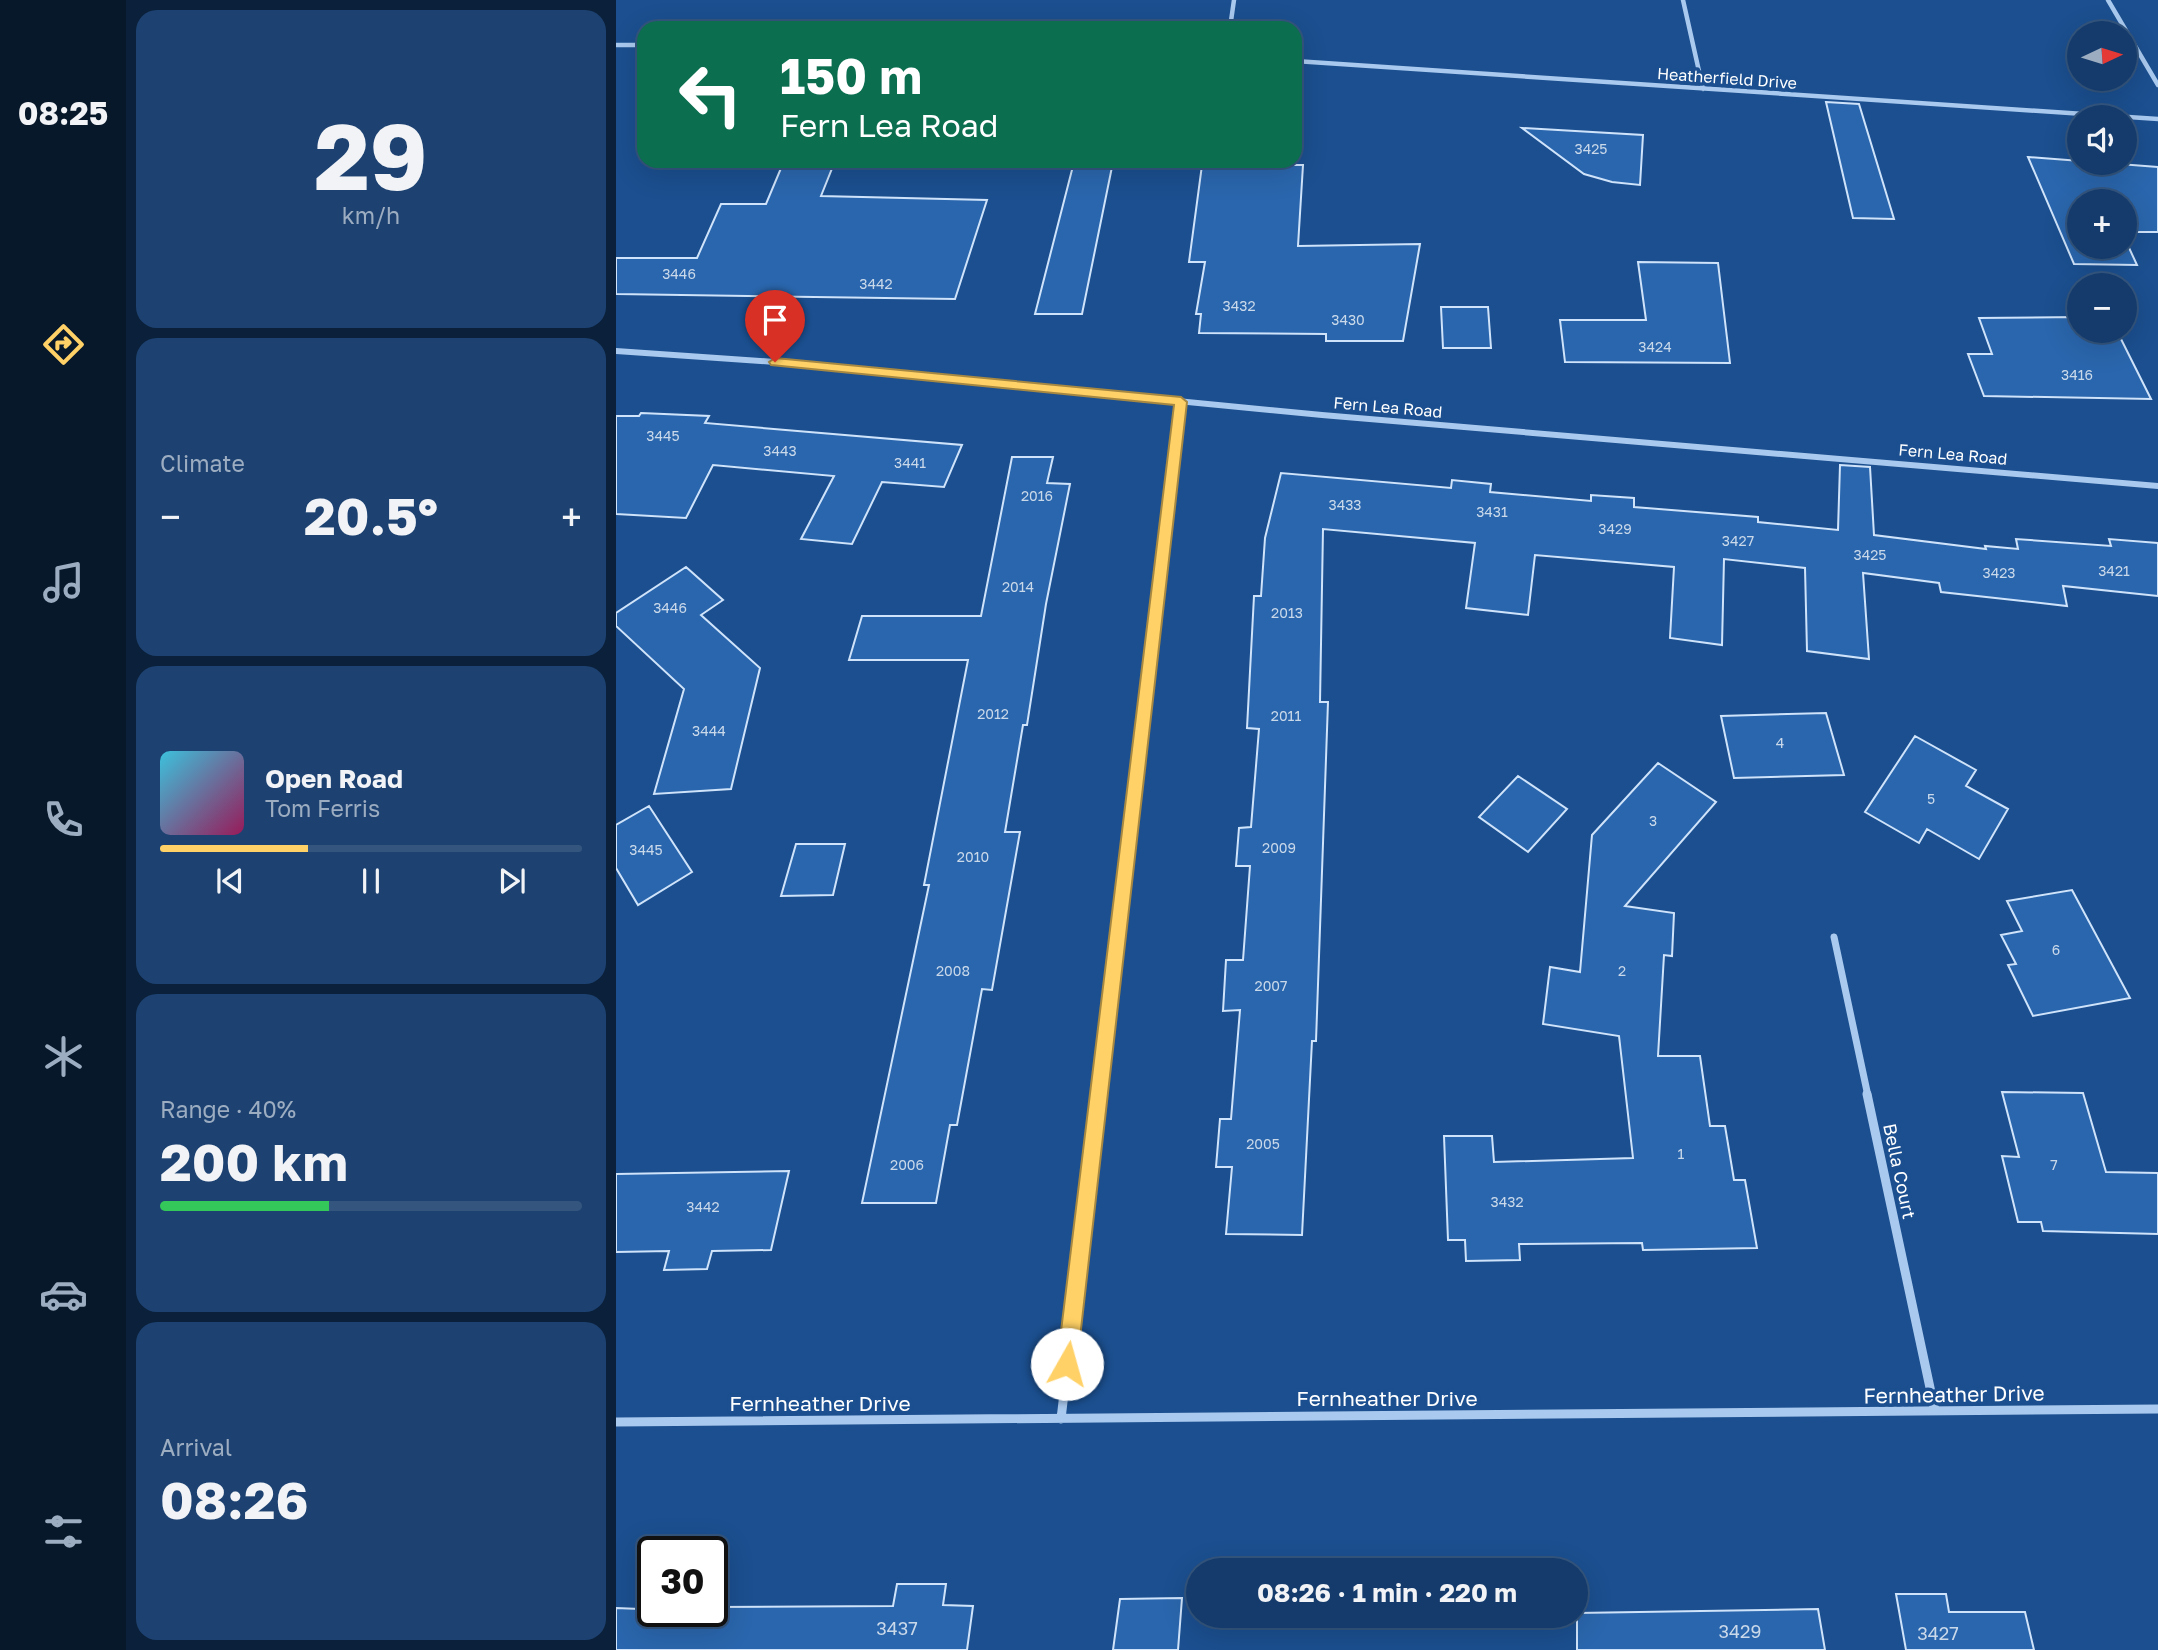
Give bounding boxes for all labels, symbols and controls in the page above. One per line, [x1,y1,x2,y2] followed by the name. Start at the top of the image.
[2067,21,2137,91] north arrow
[2067,21,2137,343] map controls
[780,46,922,105] text: 150 m
[665,49,756,140] icon: left
[1656,63,1798,93] street label: Heatherfield Drive
[18,94,108,132] text: 08:25
[314,101,428,210] text: 29
[2067,105,2137,175] button: sound
[780,106,998,144] text: Fern Lea Road
[1575,140,1607,157] house number: 3425
[2067,189,2137,259] button: +
[342,201,400,229] text: km/h
[662,265,696,282] house number: 3446
[2067,273,2137,343] button: −
[859,275,893,292] house number: 3442
[745,290,805,362] pin
[1222,297,1256,314] house number: 3432
[756,301,794,339] icon: arrive
[1331,311,1365,328] house number: 3430
[39,320,88,369] icon: directions
[1638,338,1672,355] house number: 3424
[2061,366,2093,383] house number: 3416
[1333,392,1443,422] street label: Fern Lea Road
[646,427,680,444] house number: 3445
[1898,439,2008,469] street label: Fern Lea Road
[763,442,797,459] house number: 3443
[160,449,245,477] text: Climate
[894,454,926,471] house number: 3441
[304,484,438,546] text: 20.5°
[1021,487,1053,504] house number: 2016
[160,494,181,539] text: −
[561,494,582,539] text: +
[1328,496,1362,513] house number: 3433
[1476,503,1508,520] house number: 3431
[1598,520,1632,537] house number: 3429
[1722,532,1754,549] house number: 3427
[1854,546,1886,563] house number: 3425
[39,558,88,607] icon: music
[2098,562,2130,579] house number: 3421
[1982,564,2016,581] house number: 3423
[1002,578,1034,595] house number: 2014
[653,599,687,616] house number: 3446
[1271,604,1303,621] house number: 2013
[977,705,1009,722] house number: 2012
[1271,707,1301,724] house number: 2011
[692,722,726,739] house number: 3444
[1776,734,1784,751] house number: 4
[265,763,403,794] text: Open Road
[1927,790,1935,807] house number: 5
[265,794,380,822] text: Tom Ferris
[39,795,88,844] icon: phone
[1649,812,1657,829] house number: 3
[1262,839,1296,856] house number: 2009
[629,841,663,858] house number: 3445
[957,848,989,865] house number: 2010
[211,862,249,900] icon: previous
[352,862,390,900] icon: pause
[493,862,531,900] icon: next
[2052,941,2060,958] house number: 6
[936,962,970,979] house number: 2008
[1618,962,1626,979] house number: 2
[1255,977,1287,994] house number: 2007
[39,1032,88,1081] icon: climate
[160,1095,296,1123] text: Range · 40%
[1879,1121,1921,1221] street label: Bella Court
[160,1130,348,1192] text: 200 km
[1246,1135,1280,1152] house number: 2005
[1678,1145,1685,1162] house number: 1
[890,1156,924,1173] house number: 2006
[2050,1156,2058,1173] house number: 7
[1490,1193,1524,1210] house number: 3432
[686,1198,720,1215] house number: 3442
[39,1270,88,1319] icon: car
[1030,1327,1104,1401] position arrow
[1863,1379,2045,1409] street label: Fernheather Drive
[1296,1385,1478,1411] street label: Fernheather Drive
[729,1390,911,1416] street label: Fernheather Drive
[160,1433,232,1461] text: Arrival
[160,1468,308,1530] text: 08:26
[39,1507,88,1556] icon: filters
[637,1536,728,1627] speed limit sign: 30
[1257,1577,1517,1608] text: 08:26 · 1 min · 220 m
[876,1617,918,1639] house number: 3437
[1719,1620,1761,1642] house number: 3429
[1917,1622,1959,1644] house number: 3427

